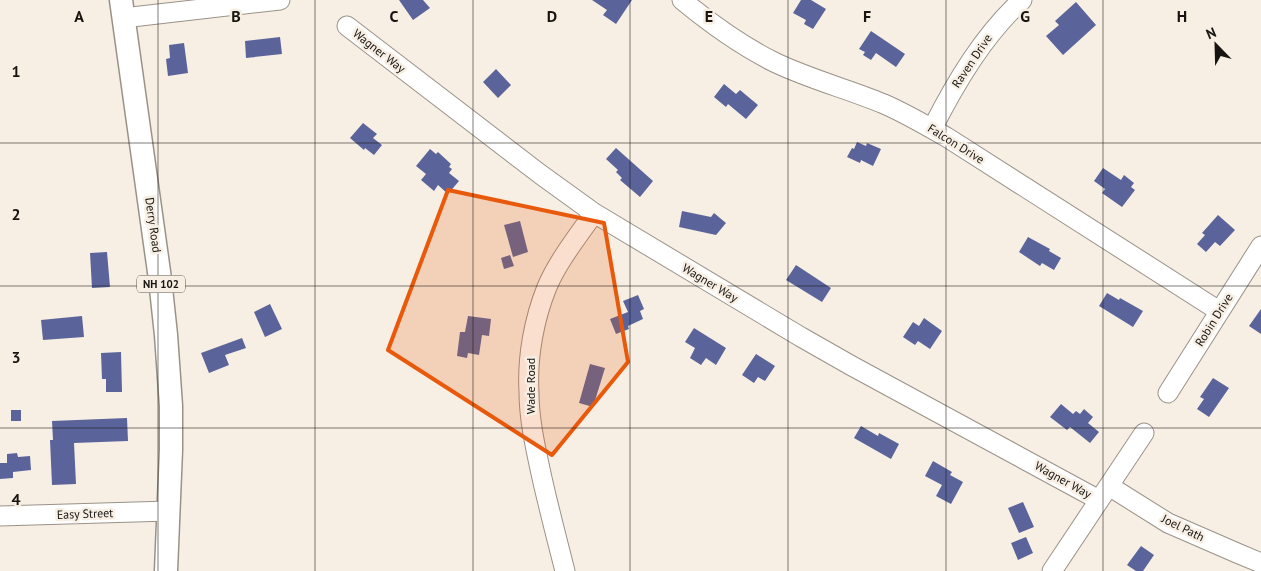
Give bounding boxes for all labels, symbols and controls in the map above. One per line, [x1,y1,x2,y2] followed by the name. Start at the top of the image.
[74,6,84,26] text: A
[231,6,241,26] text: B
[390,6,399,26] text: C
[547,6,557,26] text: D
[705,6,713,26] text: E
[863,6,871,26] text: F
[1020,6,1030,26] text: G
[1177,6,1187,26] text: H
[1191,20,1241,70] north arrow
[1203,23,1219,43] text: N
[350,25,409,76] street label: Wagner Way
[948,31,995,90] street label: Raven Drive
[11,61,21,81] text: 1
[925,120,987,167] street label: Falcon Drive
[142,196,165,254] street label: Derry Road
[11,204,21,224] text: 2
[680,260,741,305] street label: Wagner Way
[137,276,185,292] road number: NH 102
[1191,291,1236,349] street label: Robin Drive
[11,347,21,367] text: 3
[523,358,538,414] street label: Wade Road
[1032,458,1095,501] street label: Wagner Way
[11,489,21,509] text: 4
[57,505,113,522] street label: Easy Street
[1159,510,1207,544] street label: Joel Path

